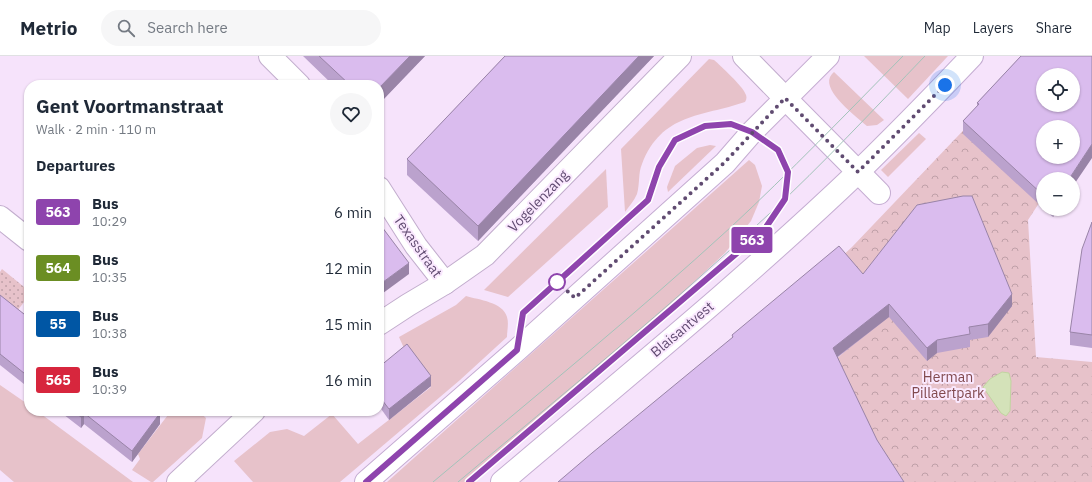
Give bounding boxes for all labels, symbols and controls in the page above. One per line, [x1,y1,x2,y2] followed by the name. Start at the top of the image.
[101,10,381,46] search box
[20,16,77,40] text: Metrio
[115,17,137,39] icon: search
[147,18,228,37] text: Search here
[924,19,951,37] text: Map
[973,19,1014,37] text: Layers
[1036,19,1072,37] text: Share
[1036,68,1080,216] map controls
[1036,68,1080,112] button: locate
[935,75,955,95] your location
[330,93,372,135] button: heart
[36,94,224,118] text: Gent Voortmanstraat
[1036,120,1080,164] button: +
[36,121,156,138] text: Walk · 2 min · 110 m
[36,156,115,175] text: Departures
[504,166,573,236] street label: Vogelenzang
[1036,172,1080,216] button: −
[92,194,119,213] text: Bus
[45,203,71,221] text: 563
[334,203,372,222] text: 6 min
[390,211,446,281] street label: Texasstraat
[92,213,127,230] text: 10:29
[729,227,775,253] line badge: 563
[739,231,765,249] text: 563
[92,250,119,269] text: Bus
[45,259,71,277] text: 564
[325,259,372,278] text: 12 min
[92,269,127,286] text: 10:35
[548,273,566,291] unlabelled marker
[647,297,717,361] street label: Blaisantvest
[92,306,119,325] text: Bus
[50,315,66,333] text: 55
[325,315,372,334] text: 15 min
[92,325,127,342] text: 10:38
[92,362,119,381] text: Bus
[912,368,985,402] park label: Herman Pillaertpark
[45,371,71,389] text: 565
[325,371,372,390] text: 16 min
[92,381,127,398] text: 10:39

